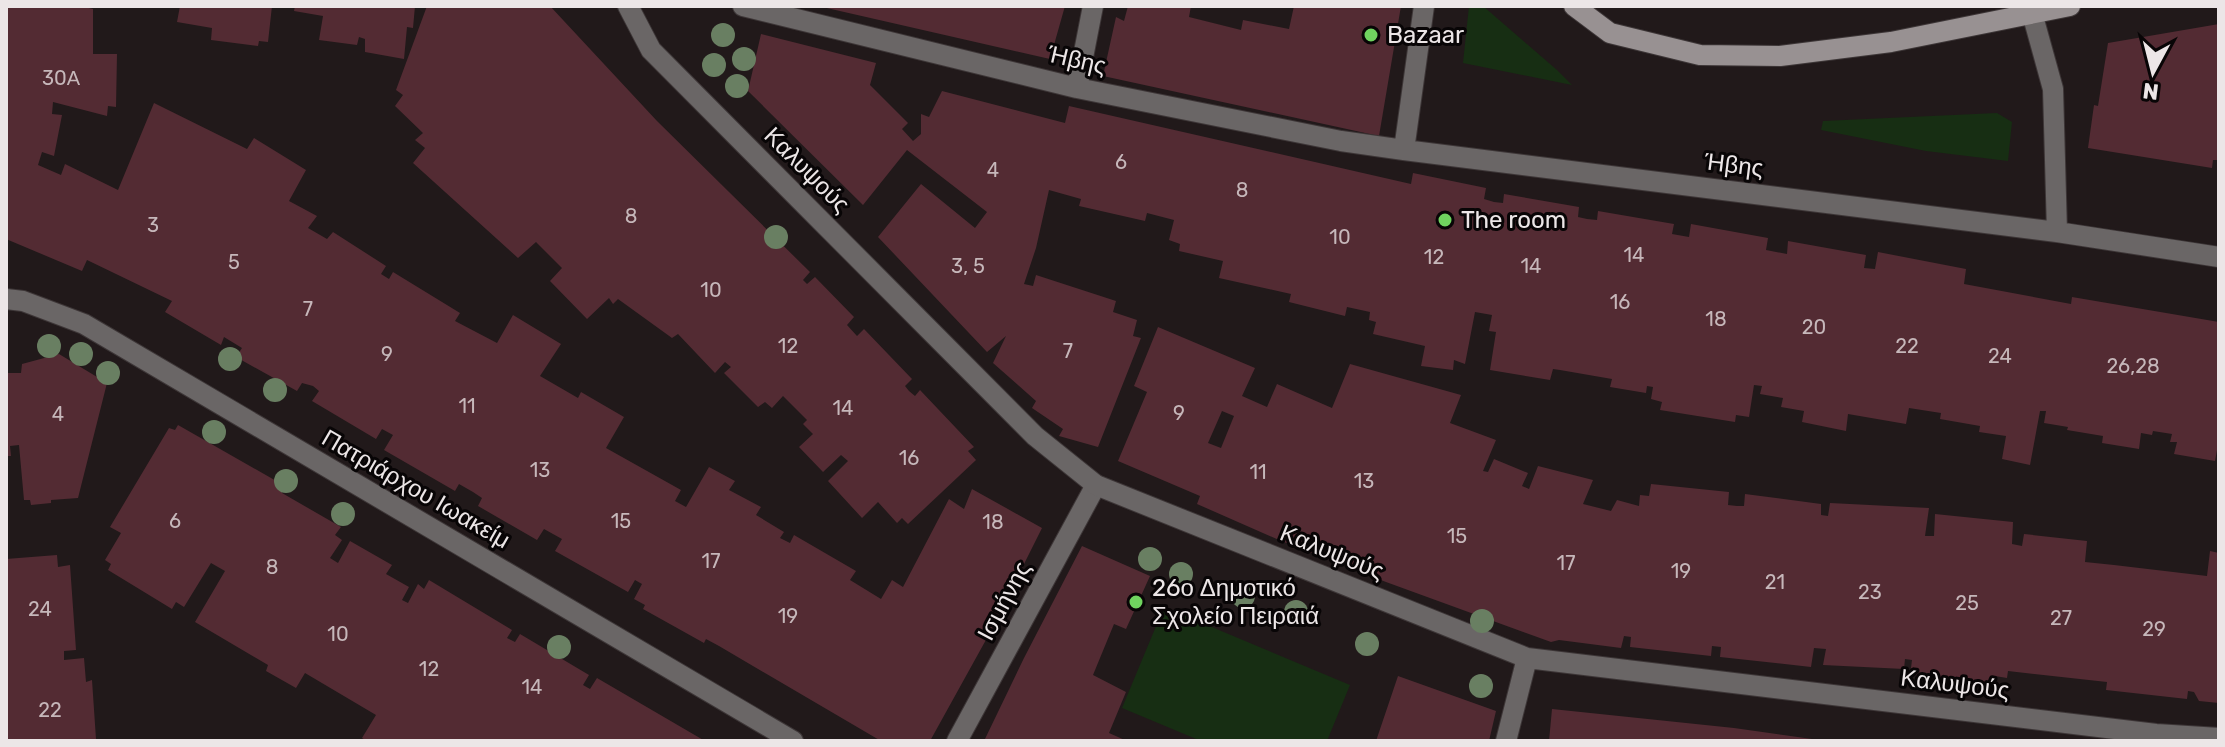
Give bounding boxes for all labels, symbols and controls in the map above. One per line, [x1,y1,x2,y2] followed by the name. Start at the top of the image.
[1387,21,1464,49] place label: Bazaar
[1362,26,1380,44] marker: Bazaar
[2113,32,2193,112] north arrow
[1044,40,1109,80] street label: Ήβης
[42,66,81,90] house number: 30Α
[2141,77,2160,106] text: N
[758,121,856,219] street label: Καλυψούς
[1702,147,1765,182] street label: Ήβης
[1115,150,1127,174] house number: 6
[987,158,999,182] house number: 4
[1236,178,1248,202] house number: 8
[625,204,637,228] house number: 8
[1461,206,1566,234] place label: The room
[1436,211,1454,229] marker: The room
[147,213,159,237] house number: 3
[1329,225,1351,249] house number: 10
[1624,243,1644,267] house number: 14
[1424,245,1444,269] house number: 12
[228,250,240,274] house number: 5
[951,254,985,278] house number: 3, 5
[1521,254,1541,278] house number: 14
[700,278,722,302] house number: 10
[1610,290,1630,314] house number: 16
[303,297,313,321] house number: 7
[1705,307,1727,331] house number: 18
[1802,315,1826,339] house number: 20
[778,334,798,358] house number: 12
[1895,334,1919,358] house number: 22
[1063,339,1073,363] house number: 7
[381,342,393,366] house number: 9
[1988,344,2012,368] house number: 24
[2106,354,2160,378] house number: 26,28
[458,394,476,418] house number: 11
[833,396,853,420] house number: 14
[1173,401,1185,425] house number: 9
[52,402,64,426] house number: 4
[317,424,515,554] street label: Πατριάρχου Ιωακείμ
[899,446,919,470] house number: 16
[530,458,550,482] house number: 13
[1249,460,1267,484] house number: 11
[1354,469,1374,493] house number: 13
[169,509,181,533] house number: 6
[611,509,631,533] house number: 15
[982,510,1004,534] house number: 18
[1276,519,1388,585] street label: Καλυψούς
[1447,524,1467,548] house number: 15
[702,549,720,573] house number: 17
[1557,551,1575,575] house number: 17
[266,555,278,579] house number: 8
[972,557,1036,645] street label: Ισμήνης
[1671,559,1691,583] house number: 19
[1765,570,1785,594] house number: 21
[1152,574,1319,630] place label: 26ο Δημοτικό Σχολείο Πειραιά
[1858,580,1882,604] house number: 23
[1955,591,1979,615] house number: 25
[1127,593,1145,611] marker: 26ο Δημοτικό Σχολείο Πειραιά
[28,597,52,621] house number: 24
[778,604,798,628] house number: 19
[2050,606,2072,630] house number: 27
[2142,617,2166,641] house number: 29
[327,622,349,646] house number: 10
[419,657,439,681] house number: 12
[1899,663,2011,705] street label: Καλυψούς
[522,675,542,699] house number: 14
[38,698,62,722] house number: 22

